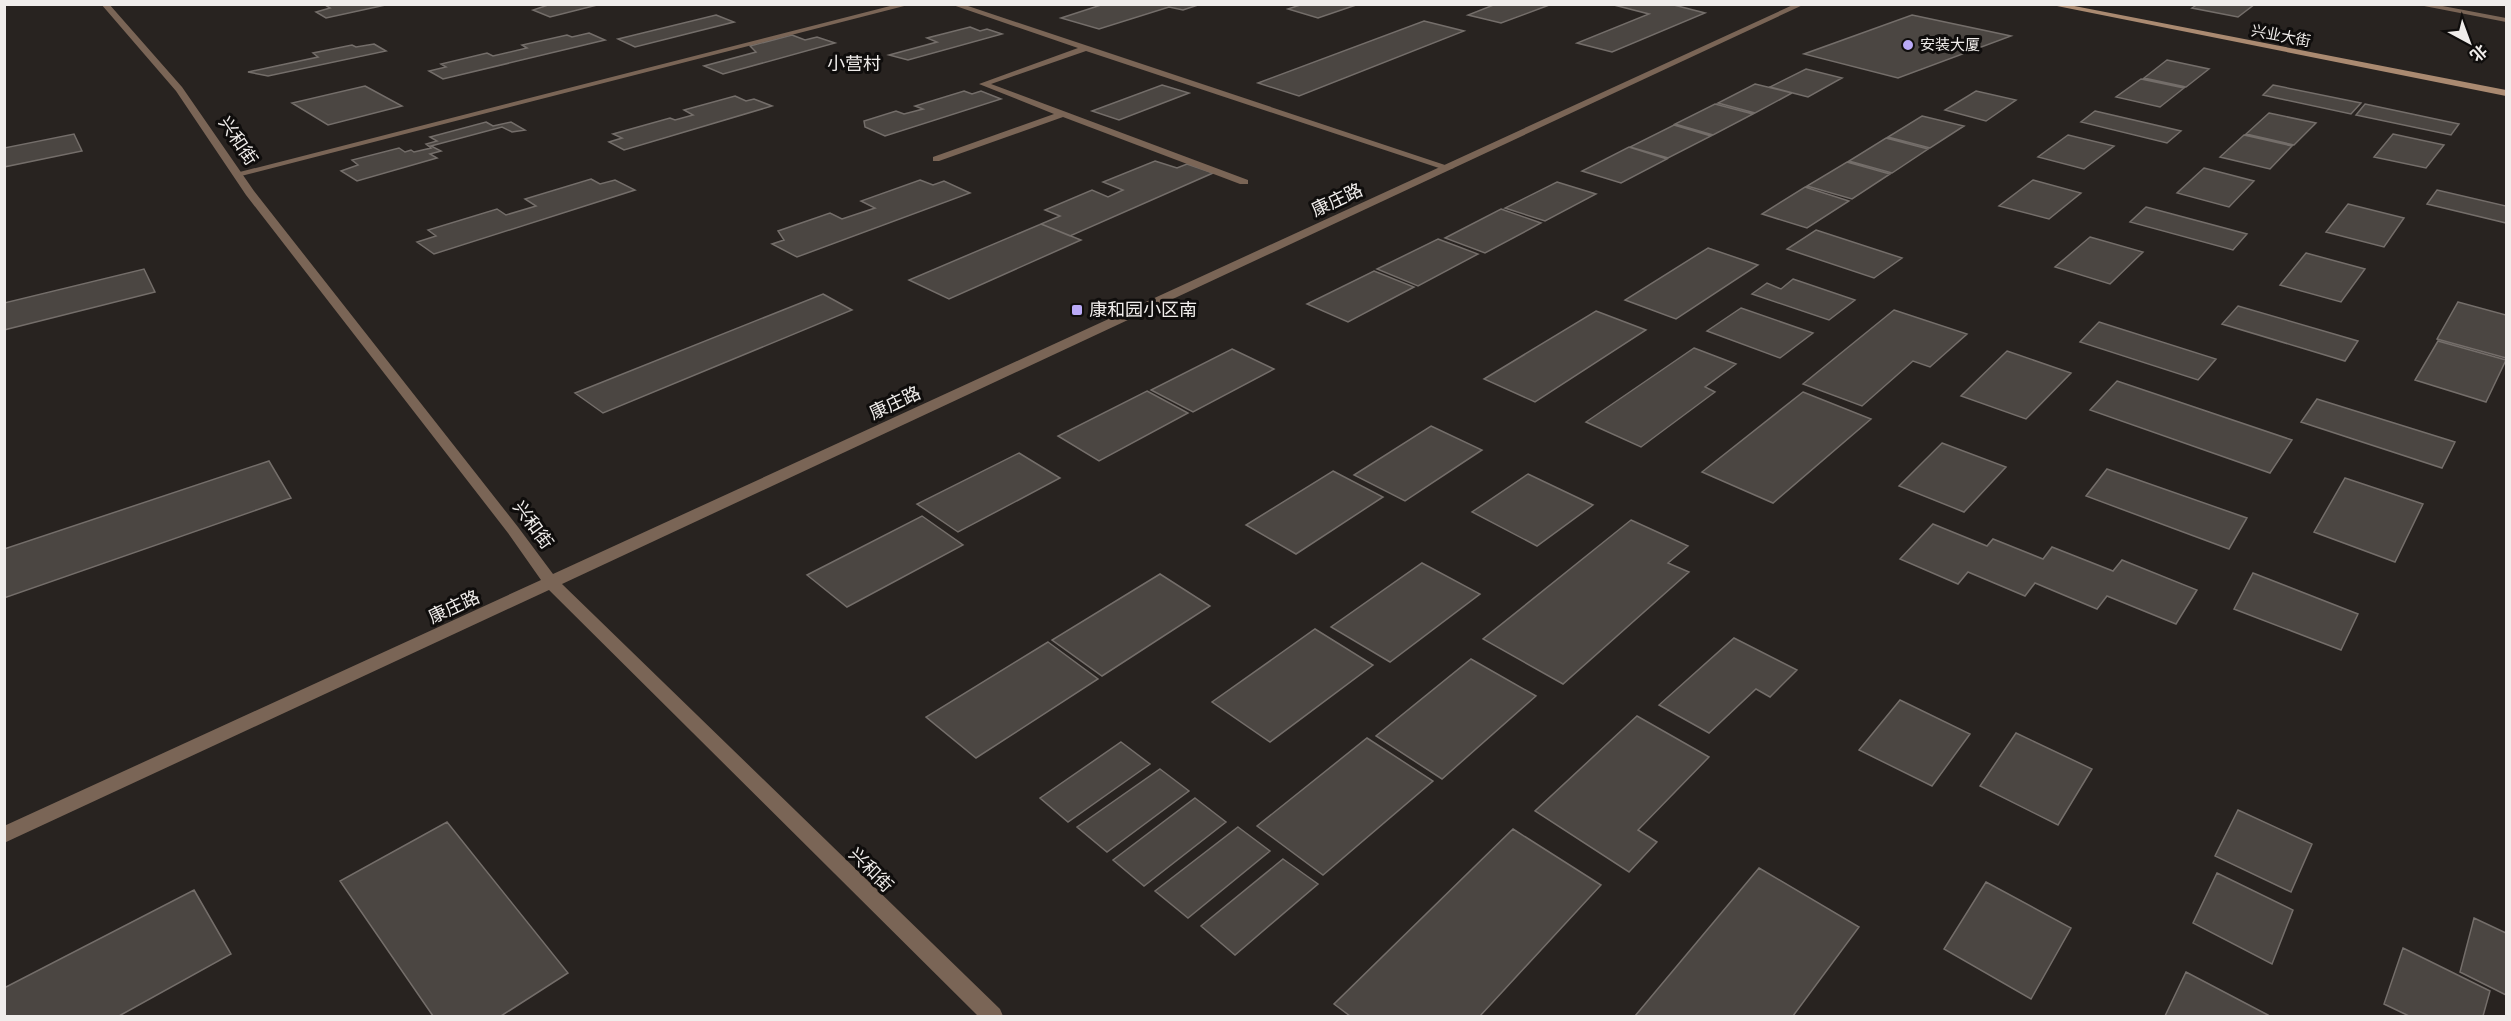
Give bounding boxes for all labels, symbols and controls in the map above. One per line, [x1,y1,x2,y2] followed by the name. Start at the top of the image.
[2439,12,2499,72] north arrow
[2250,20,2312,51] street label: 兴业大街
[1920,35,1980,54] place label: 安装大厦
[1901,38,1915,52] marker: 安装大厦
[2466,41,2491,66] text: 北
[827,52,881,75] district label: 小营村
[214,112,263,170] street label: 兴和街
[1307,178,1366,221] street label: 康庄路
[1089,298,1197,321] place label: 康和园小区南
[1070,303,1084,317] marker: 康和园小区南
[865,381,924,424] street label: 康庄路
[508,496,559,553] street label: 兴和街
[424,585,483,628] street label: 康庄路
[844,842,899,897] street label: 兴和街

